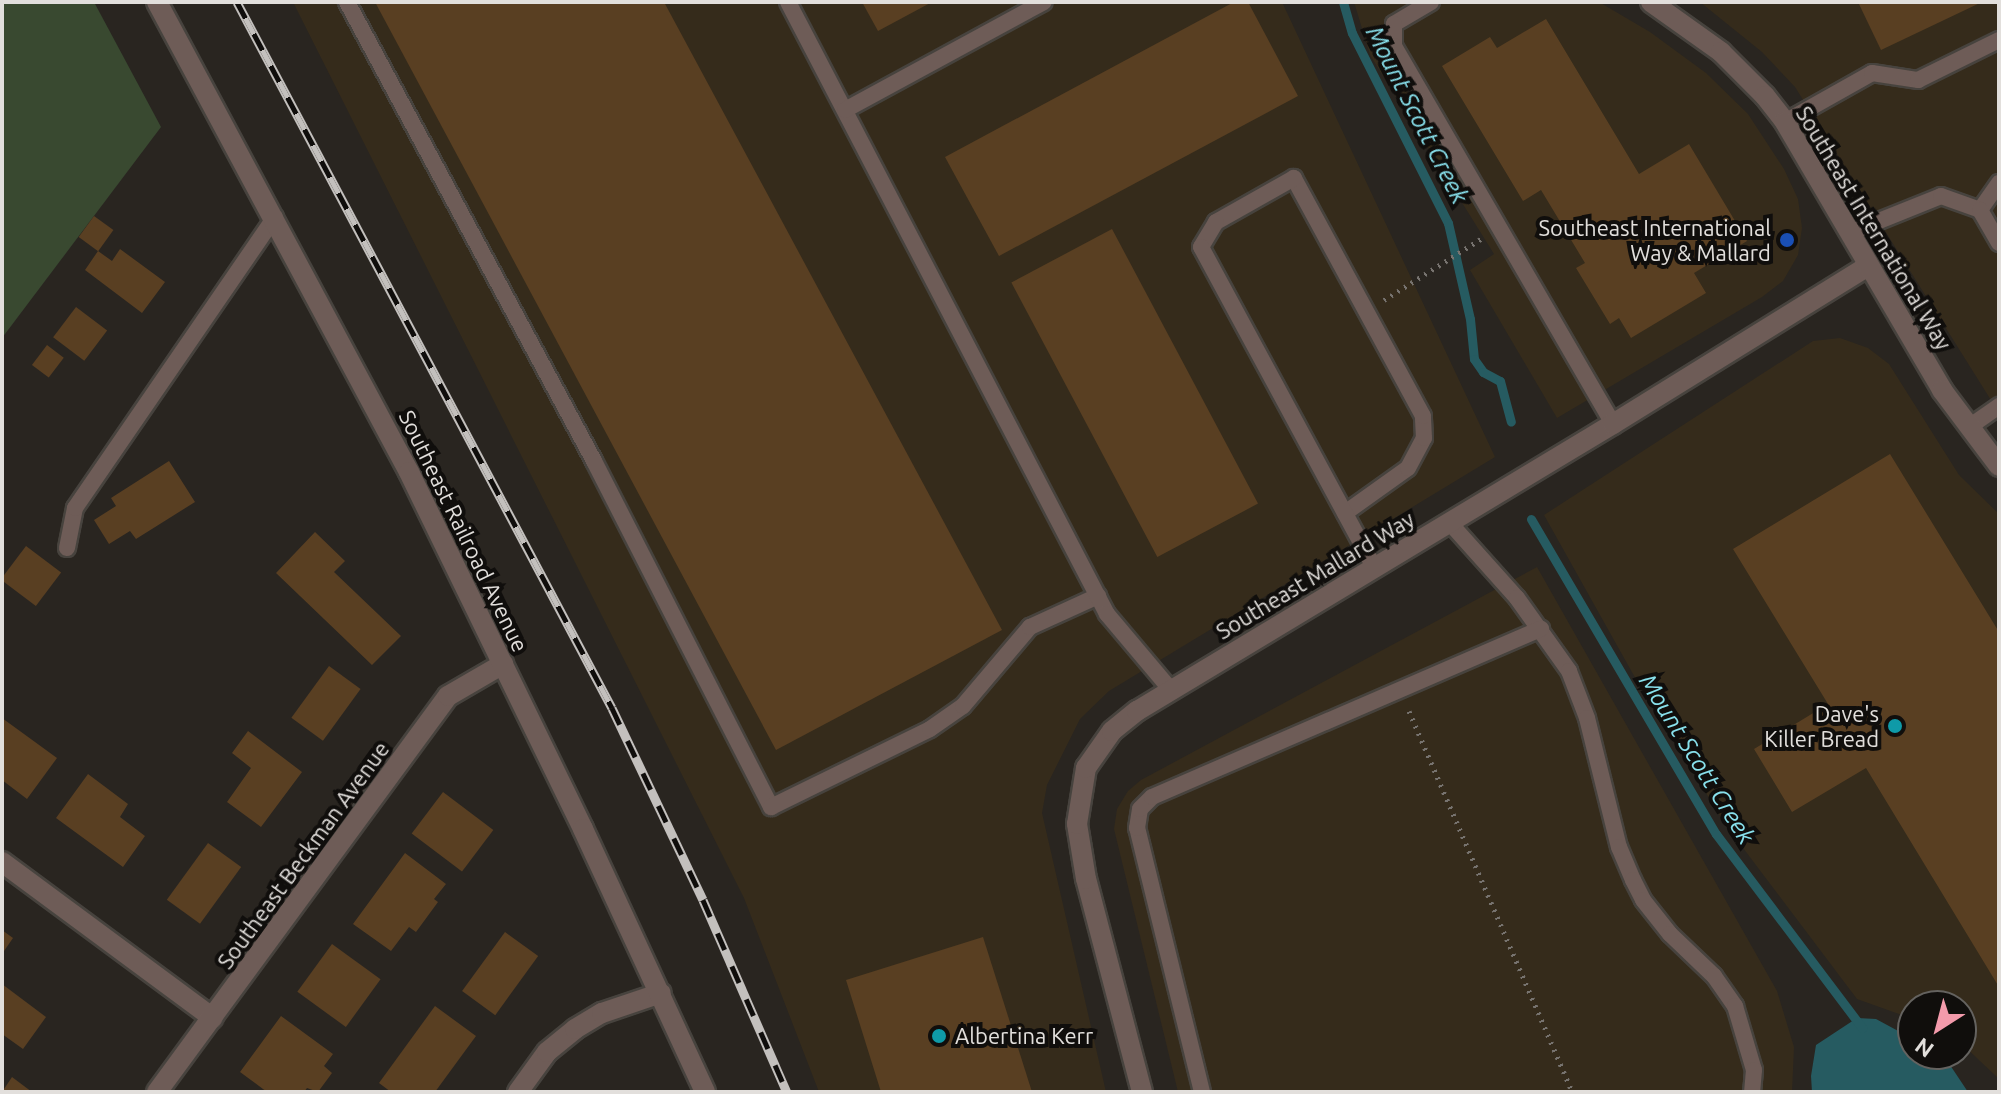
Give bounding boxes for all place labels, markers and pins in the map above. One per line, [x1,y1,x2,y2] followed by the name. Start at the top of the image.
[1539,214,1771,266] place label: Southeast International Way & Mallard
[1778,231,1796,249] marker: Southeast International Way & Mallard
[1764,700,1879,752] place label: Dave's Killer Bread
[1886,717,1904,735] marker: Dave's Killer Bread
[955,1023,1093,1049] place label: Albertina Kerr
[930,1027,948,1045] marker: Albertina Kerr

